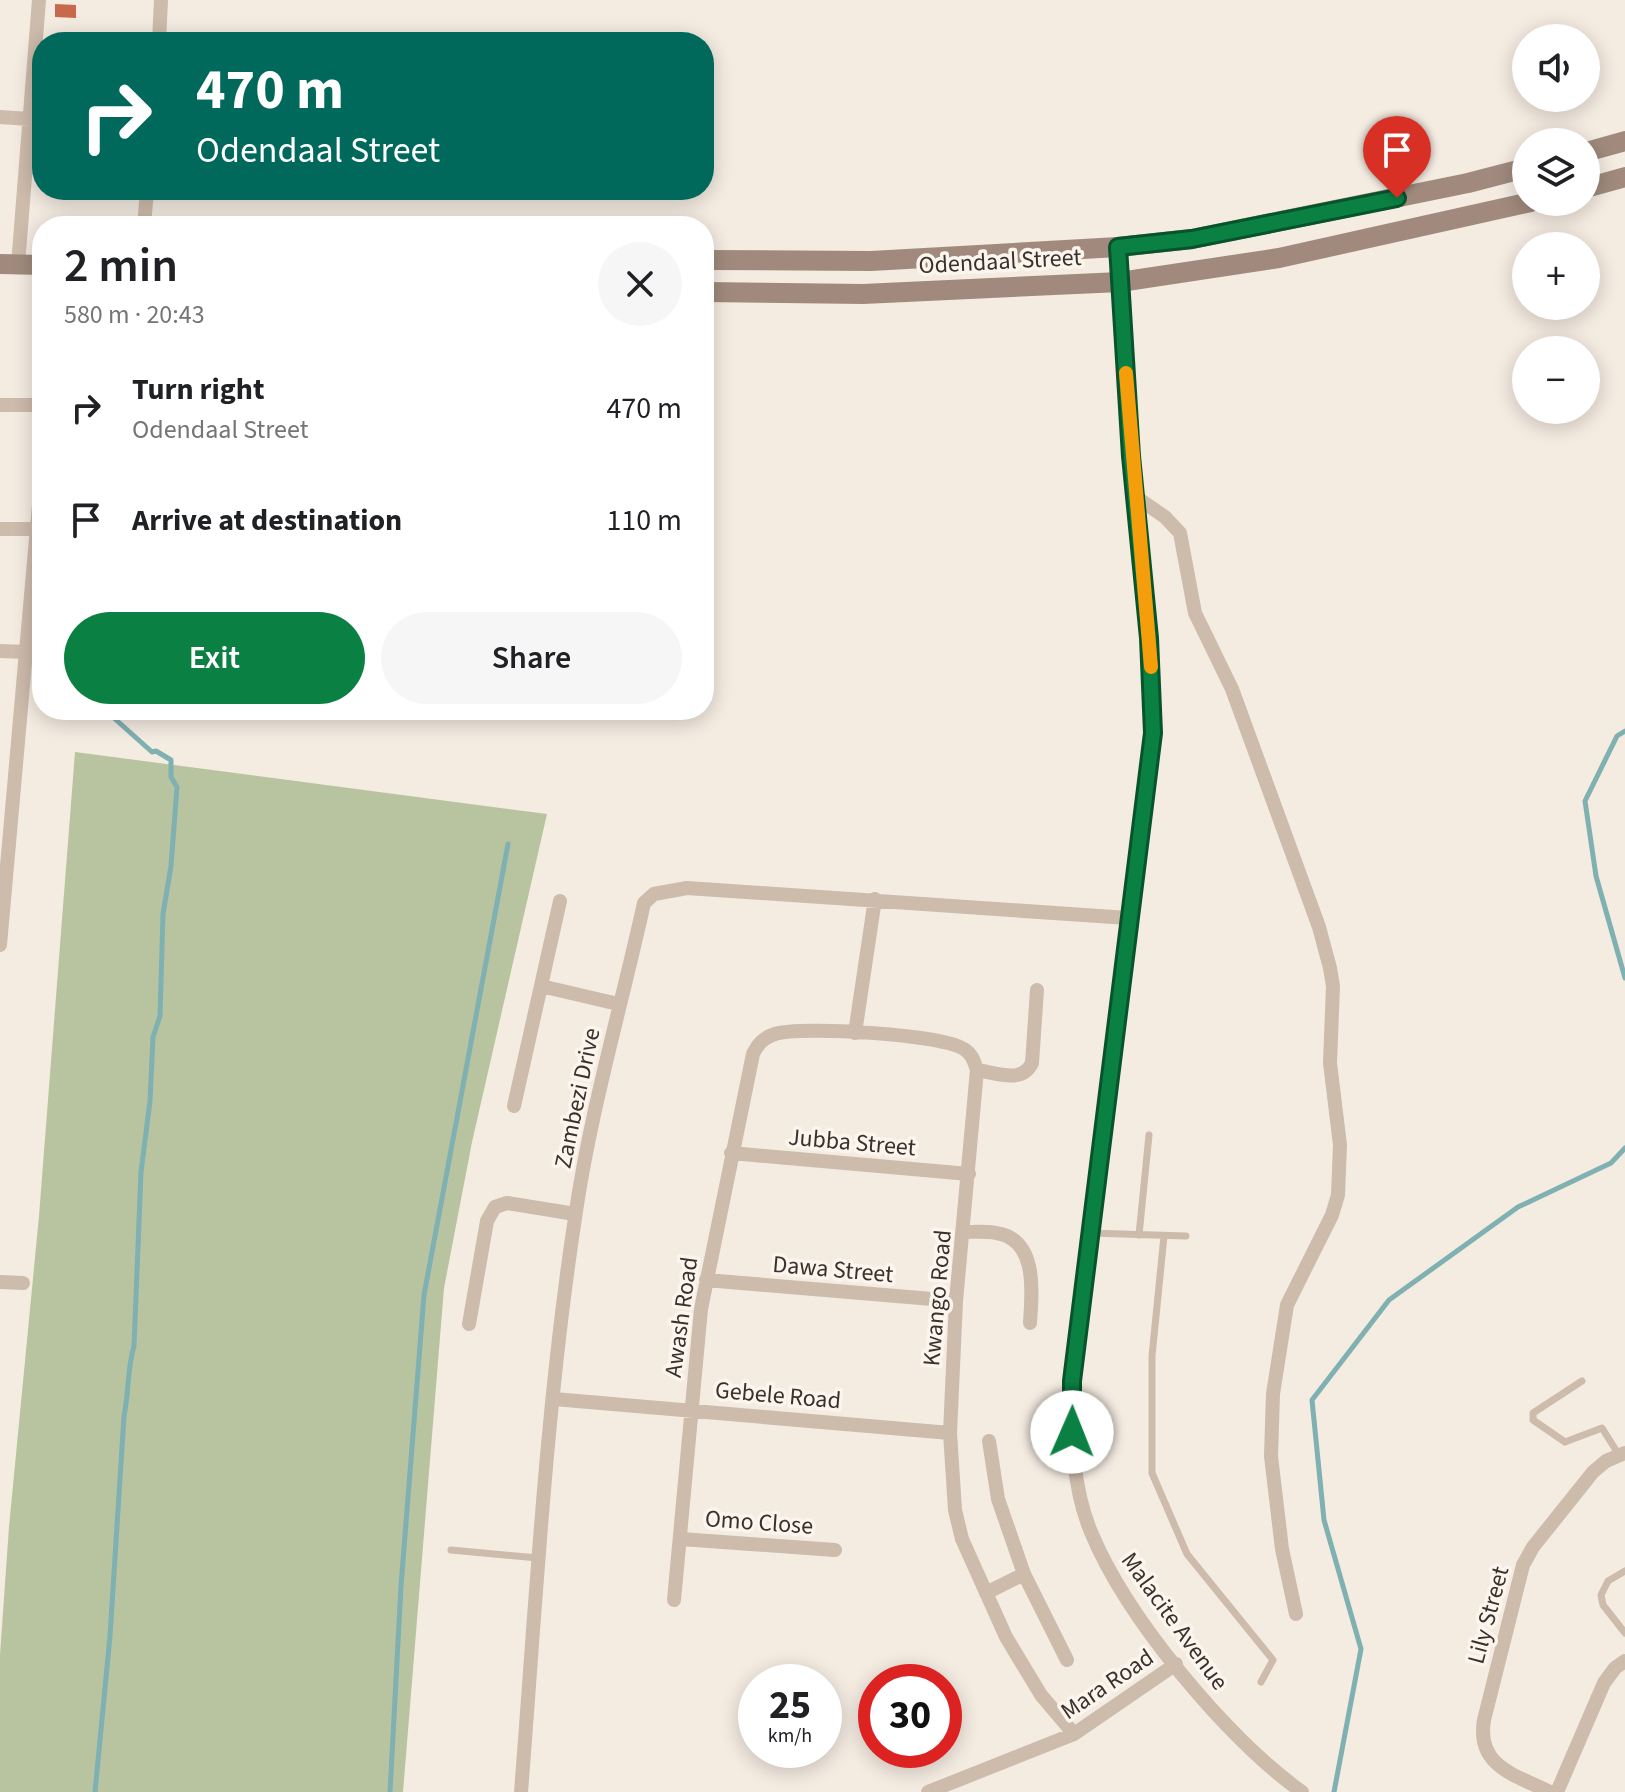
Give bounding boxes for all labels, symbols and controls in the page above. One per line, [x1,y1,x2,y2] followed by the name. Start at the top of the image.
[1512,24,1600,424] map controls
[1512,24,1600,112] button: sound
[196,51,344,130] text: 470 m
[64,64,168,168] icon: right
[1363,116,1431,198] pin
[196,125,440,176] text: Odendaal Street
[1375,128,1419,172] icon: arrive
[1512,128,1600,216] button: layers
[64,232,178,300] text: 2 min
[1512,232,1600,320] button: +
[918,240,1082,283] street label: Odendaal Street
[598,242,682,326] button: close
[64,296,205,333] text: 580 m · 20:43
[1512,336,1600,424] button: −
[132,368,264,411] text: Turn right
[64,386,108,430] icon: right
[606,387,682,430] text: 470 m
[132,411,308,448] text: Odendaal Street
[64,498,108,542] icon: arrive
[132,499,402,542] text: Arrive at destination
[606,499,682,542] text: 110 m
[64,612,365,704] button: Exit
[381,612,682,704] button: Share
[546,1025,609,1172] street label: Zambezi Drive
[787,1119,917,1166] street label: Jubba Street
[914,1228,961,1368] street label: Kwango Road
[771,1247,895,1292] street label: Dawa Street
[656,1254,707,1380] street label: Awash Road
[714,1373,842,1418] street label: Gebele Road
[1030,1390,1114,1474] position arrow
[704,1501,814,1544] street label: Omo Close
[1113,1545,1237,1698] street label: Malacite Avenue
[1459,1562,1518,1668] street label: Lily Street
[1054,1640,1161,1728] street label: Mara Road
[858,1664,962,1768] speed limit sign: 30
[769,1677,811,1734] text: 25
[768,1722,812,1750] text: km/h

